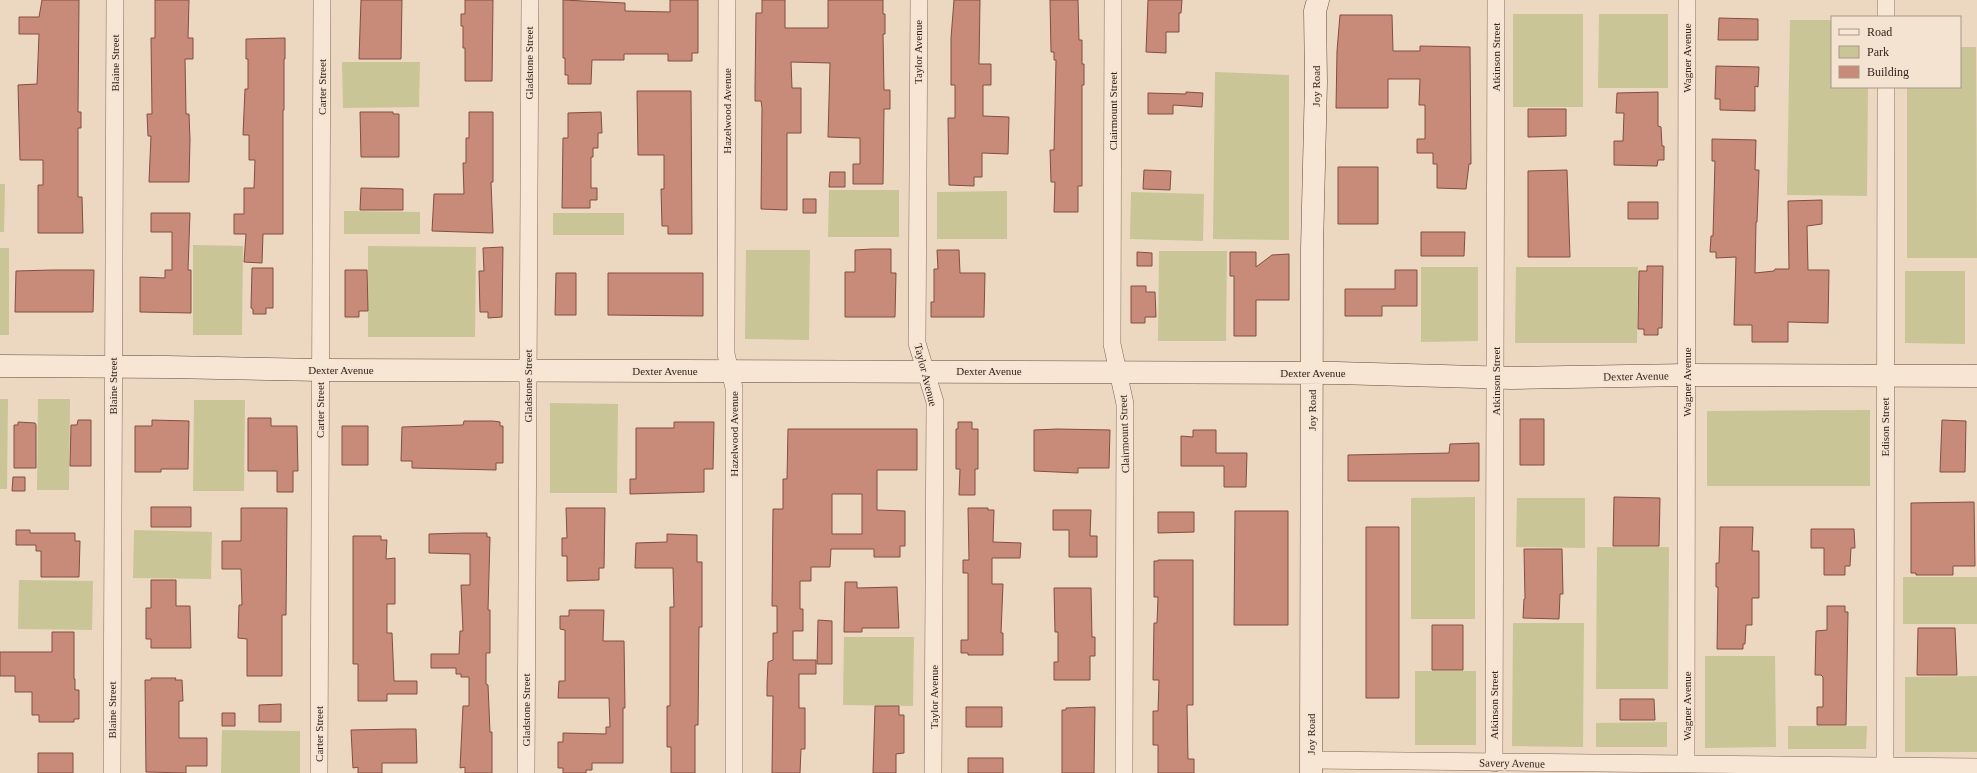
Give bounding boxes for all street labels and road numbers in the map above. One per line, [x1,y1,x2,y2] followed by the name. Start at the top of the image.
[912,20,924,84] street label: Taylor Avenue
[1490,23,1502,91] street label: Atkinson Street
[1681,23,1693,93] street label: Wagner Avenue
[523,26,535,100] street label: Gladstone Street
[109,34,121,92] street label: Blaine Street
[316,59,328,115] street label: Carter Street
[1310,65,1322,107] street label: Joy Road
[721,68,733,154] street label: Hazelwood Avenue
[1107,72,1119,150] street label: Clairmount Street
[912,342,940,408] street label: Taylor Avenue
[1490,347,1502,415] street label: Atkinson Street
[1681,347,1693,417] street label: Wagner Avenue
[522,349,534,423] street label: Gladstone Street
[107,357,119,415] street label: Blaine Street
[308,364,374,376] street label: Dexter Avenue
[632,365,698,377] street label: Dexter Avenue
[956,365,1022,377] street label: Dexter Avenue
[1280,367,1346,379] street label: Dexter Avenue
[1603,369,1669,383] street label: Dexter Avenue
[314,382,326,438] street label: Carter Street
[1306,389,1318,431] street label: Joy Road
[728,391,740,477] street label: Hazelwood Avenue
[1117,395,1131,473] street label: Clairmount Street
[1879,398,1891,456] street label: Edison Street
[928,665,940,729] street label: Taylor Avenue
[1488,671,1500,739] street label: Atkinson Street
[1681,671,1693,741] street label: Wagner Avenue
[520,673,532,747] street label: Gladstone Street
[106,681,118,739] street label: Blaine Street
[313,706,325,762] street label: Carter Street
[1305,713,1317,755] street label: Joy Road
[1479,756,1545,770] street label: Savery Avenue

